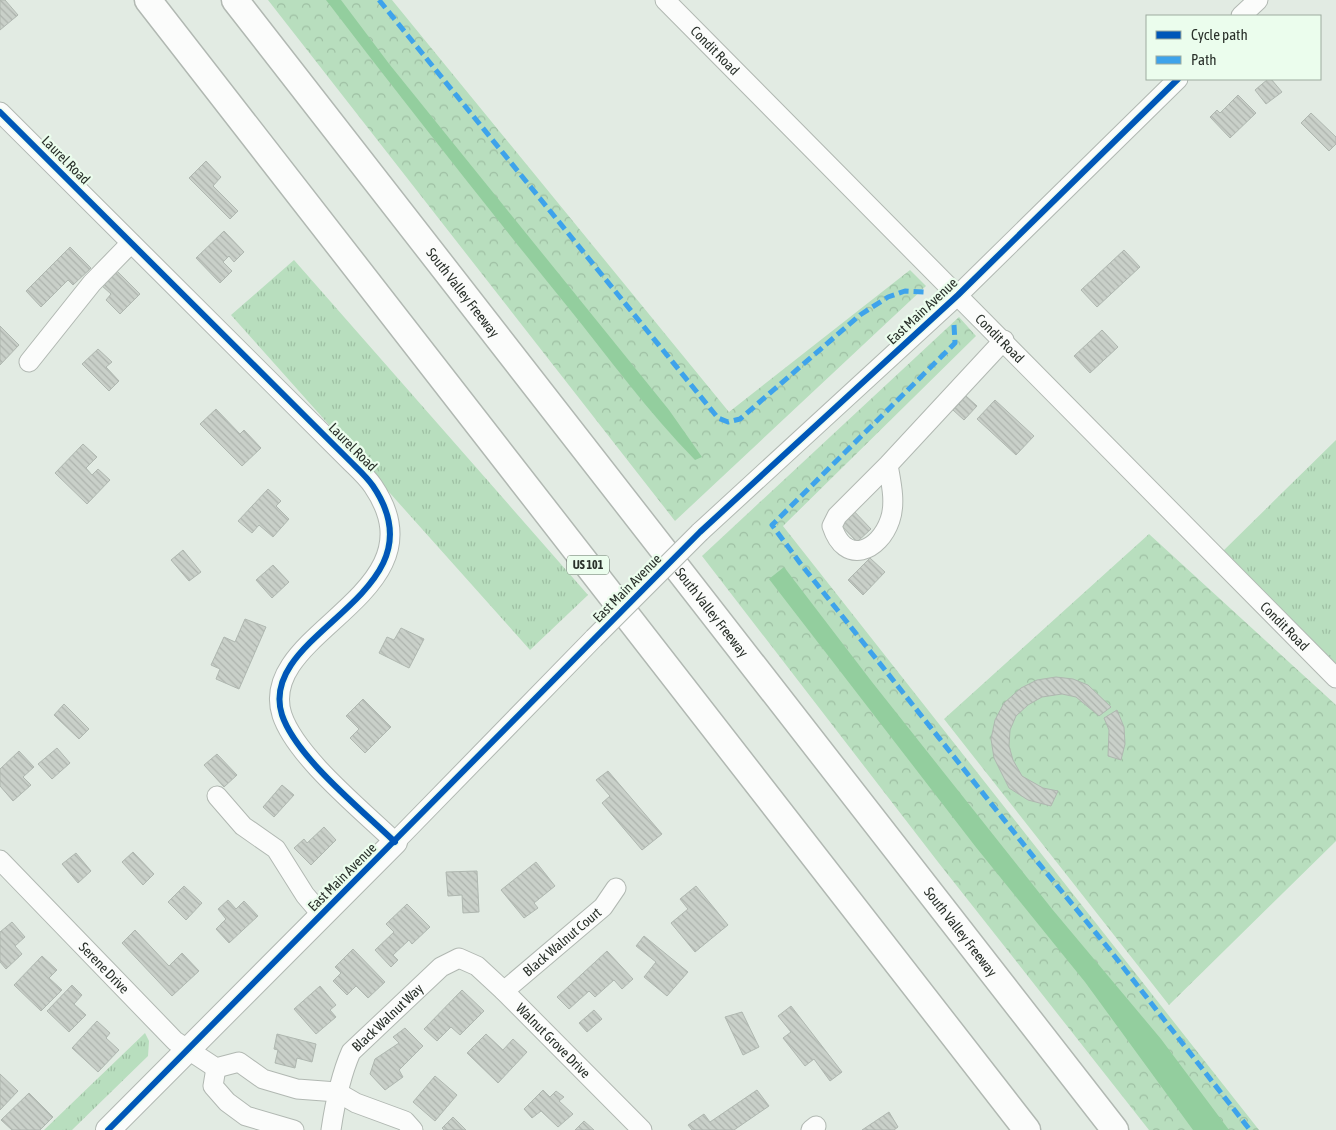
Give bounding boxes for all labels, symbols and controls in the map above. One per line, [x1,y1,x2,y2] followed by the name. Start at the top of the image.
[1146,15,1321,80] legend
[687,23,743,78] street label: Condit Road
[1191,26,1248,43] text: Cycle path
[1191,51,1217,68] text: Path
[39,133,93,187] street label: Laurel Road
[423,245,503,341] street label: South Valley Freeway
[884,274,960,348] street label: East Main Avenue
[972,311,1027,366] street label: Condit Road
[326,420,380,474] street label: Laurel Road
[590,551,664,625] street label: East Main Avenue
[567,556,609,574] road number: US 101
[672,564,752,660] street label: South Valley Freeway
[1257,598,1312,654] street label: Condit Road
[305,840,379,914] street label: East Main Avenue
[921,884,1000,980] street label: South Valley Freeway
[520,904,604,979] street label: Black Walnut Court
[76,939,133,997] street label: Serene Drive
[349,980,427,1055] street label: Black Walnut Way
[513,1000,594,1081] street label: Walnut Grove Drive

